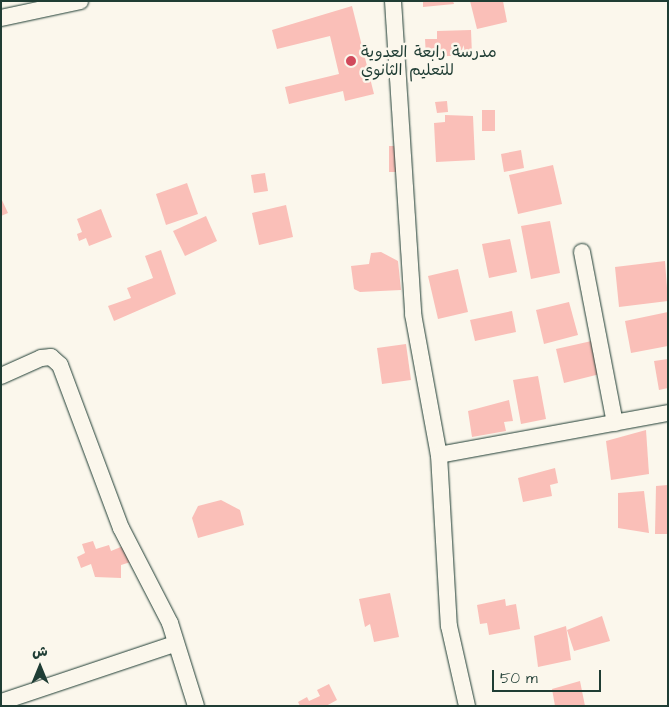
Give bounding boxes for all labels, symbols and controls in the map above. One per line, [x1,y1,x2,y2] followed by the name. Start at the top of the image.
[361,42,497,80] place label: مدرسة رابعة العدوية للتعليم الثانوي
[345,55,357,67] marker: مدرسة رابعة العدوية للتعليم الثانوي
[15,642,65,692] north arrow
[32,642,48,662] text: ش
[494,660,603,692] scale bar
[500,668,538,689] text: 50 m

